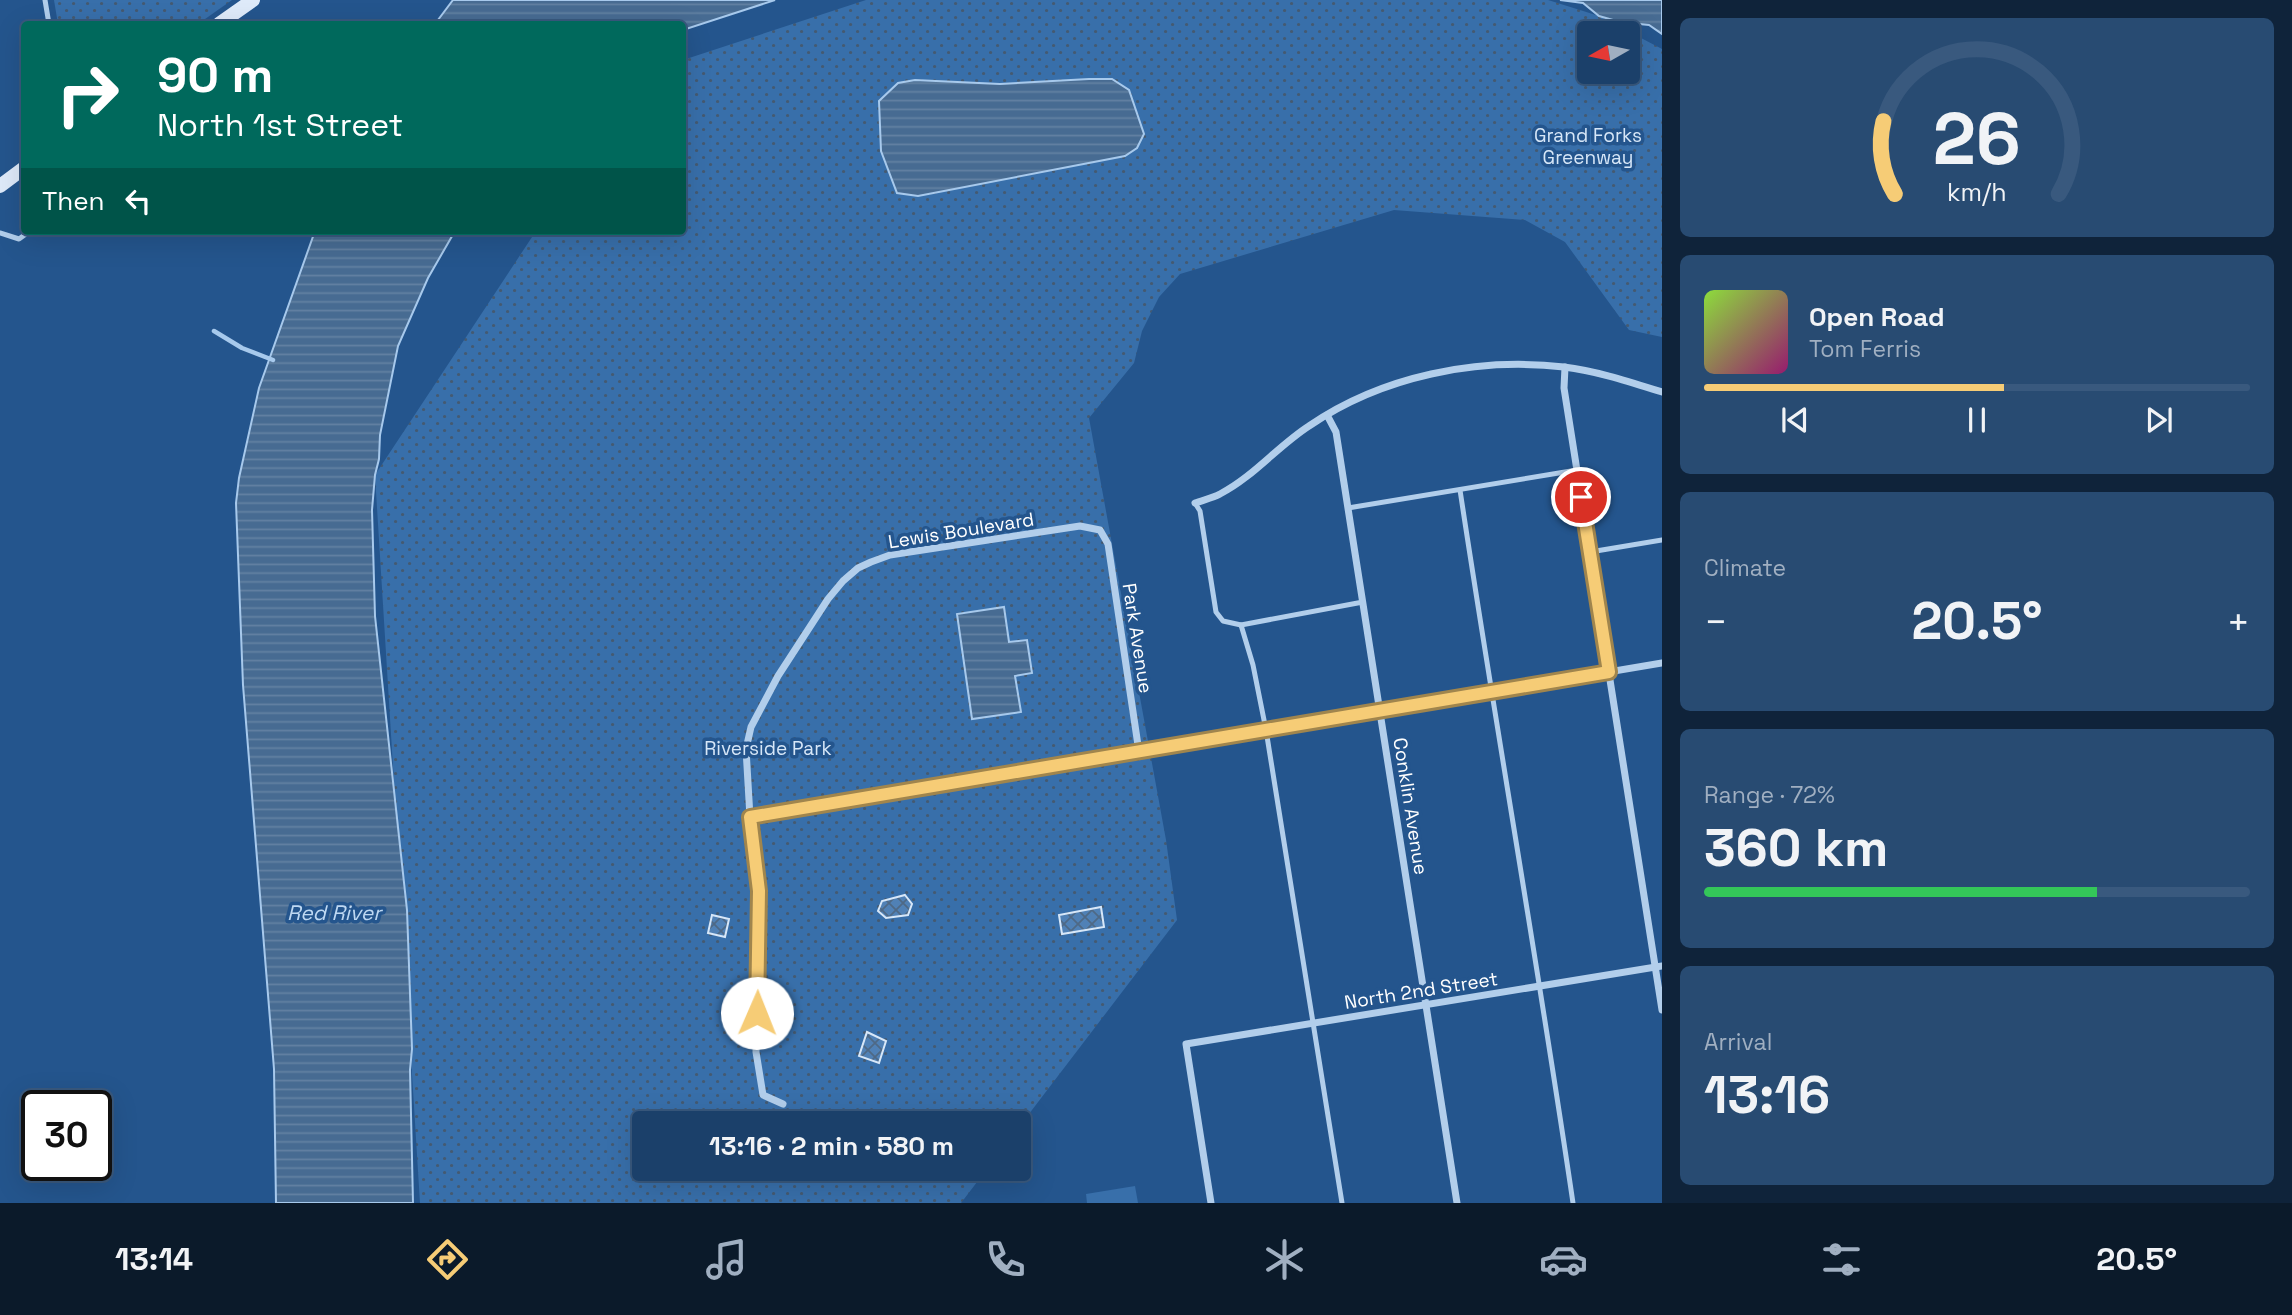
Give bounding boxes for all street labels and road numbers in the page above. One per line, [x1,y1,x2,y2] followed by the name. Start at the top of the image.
[886,507,1036,554] street label: Lewis Boulevard
[1116,581,1159,695] street label: Park Avenue
[1387,736,1434,876] street label: Conklin Avenue
[1343,966,1500,1015] street label: North 2nd Street

